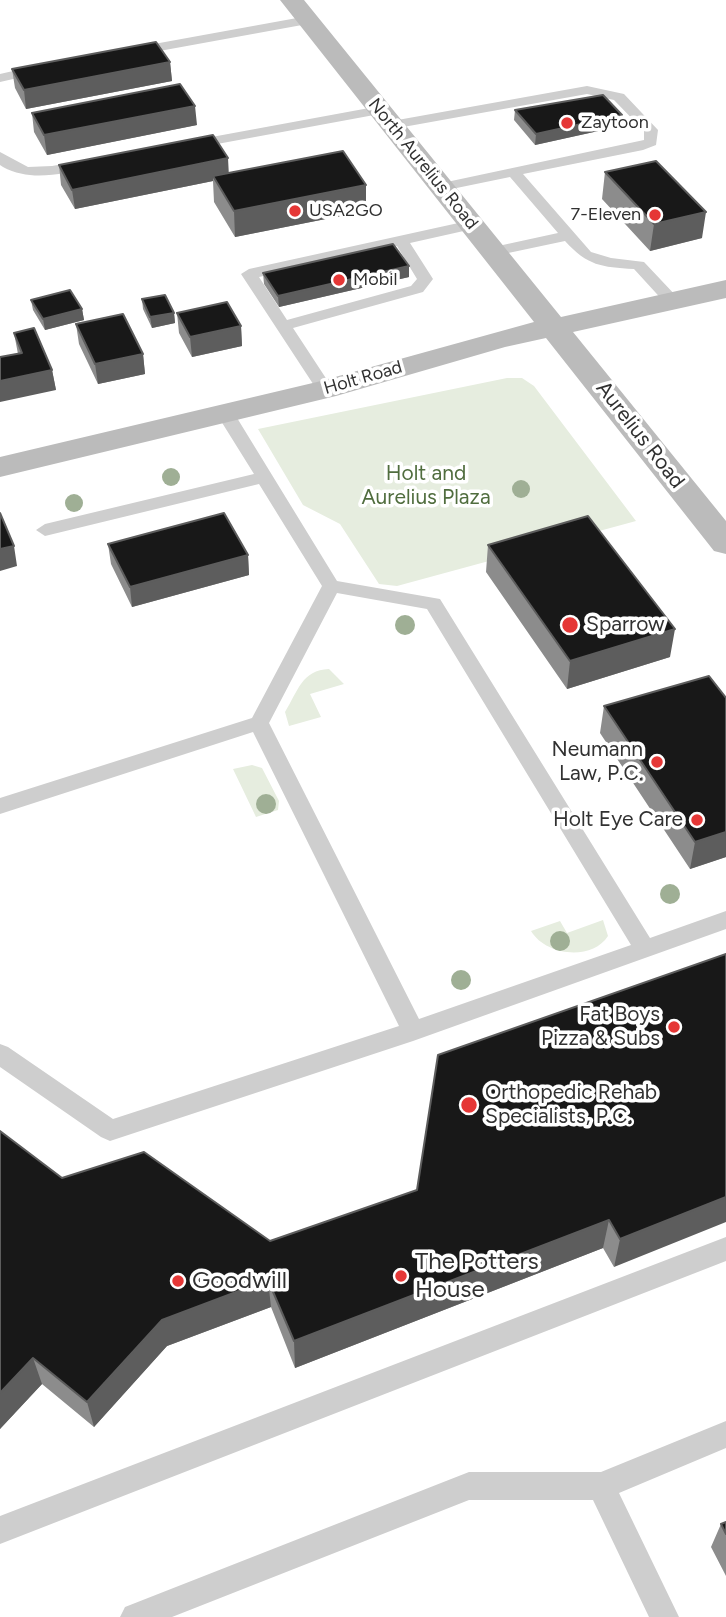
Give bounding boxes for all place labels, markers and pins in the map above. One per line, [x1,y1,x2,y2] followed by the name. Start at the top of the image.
[581,112,649,134] place label: Zaytoon
[559,115,575,131] marker: Zaytoon
[309,200,383,222] place label: USA2GO
[287,203,303,219] marker: USA2GO
[571,204,641,226] place label: 7-Eleven
[647,207,663,223] marker: 7-Eleven
[353,269,397,291] place label: Mobil
[331,272,347,288] marker: Mobil
[586,612,665,638] place label: Sparrow
[560,615,580,635] marker: Sparrow
[552,737,643,787] place label: Neumann Law, P.C.
[649,754,665,770] marker: Neumann Law, P.C.
[553,807,683,833] place label: Holt Eye Care
[689,812,705,828] marker: Holt Eye Care
[541,1002,660,1052] place label: Fat Boys Pizza & Subs
[666,1019,682,1035] marker: Fat Boys Pizza & Subs
[485,1080,657,1130] place label: Orthopedic Rehab Specialists, P.C.
[459,1095,479,1115] marker: Orthopedic Rehab Specialists, P.C.
[415,1248,539,1304] place label: The Potters House
[192,1267,287,1295] place label: Goodwill
[393,1268,409,1284] marker: The Potters House
[170,1273,186,1289] marker: Goodwill

